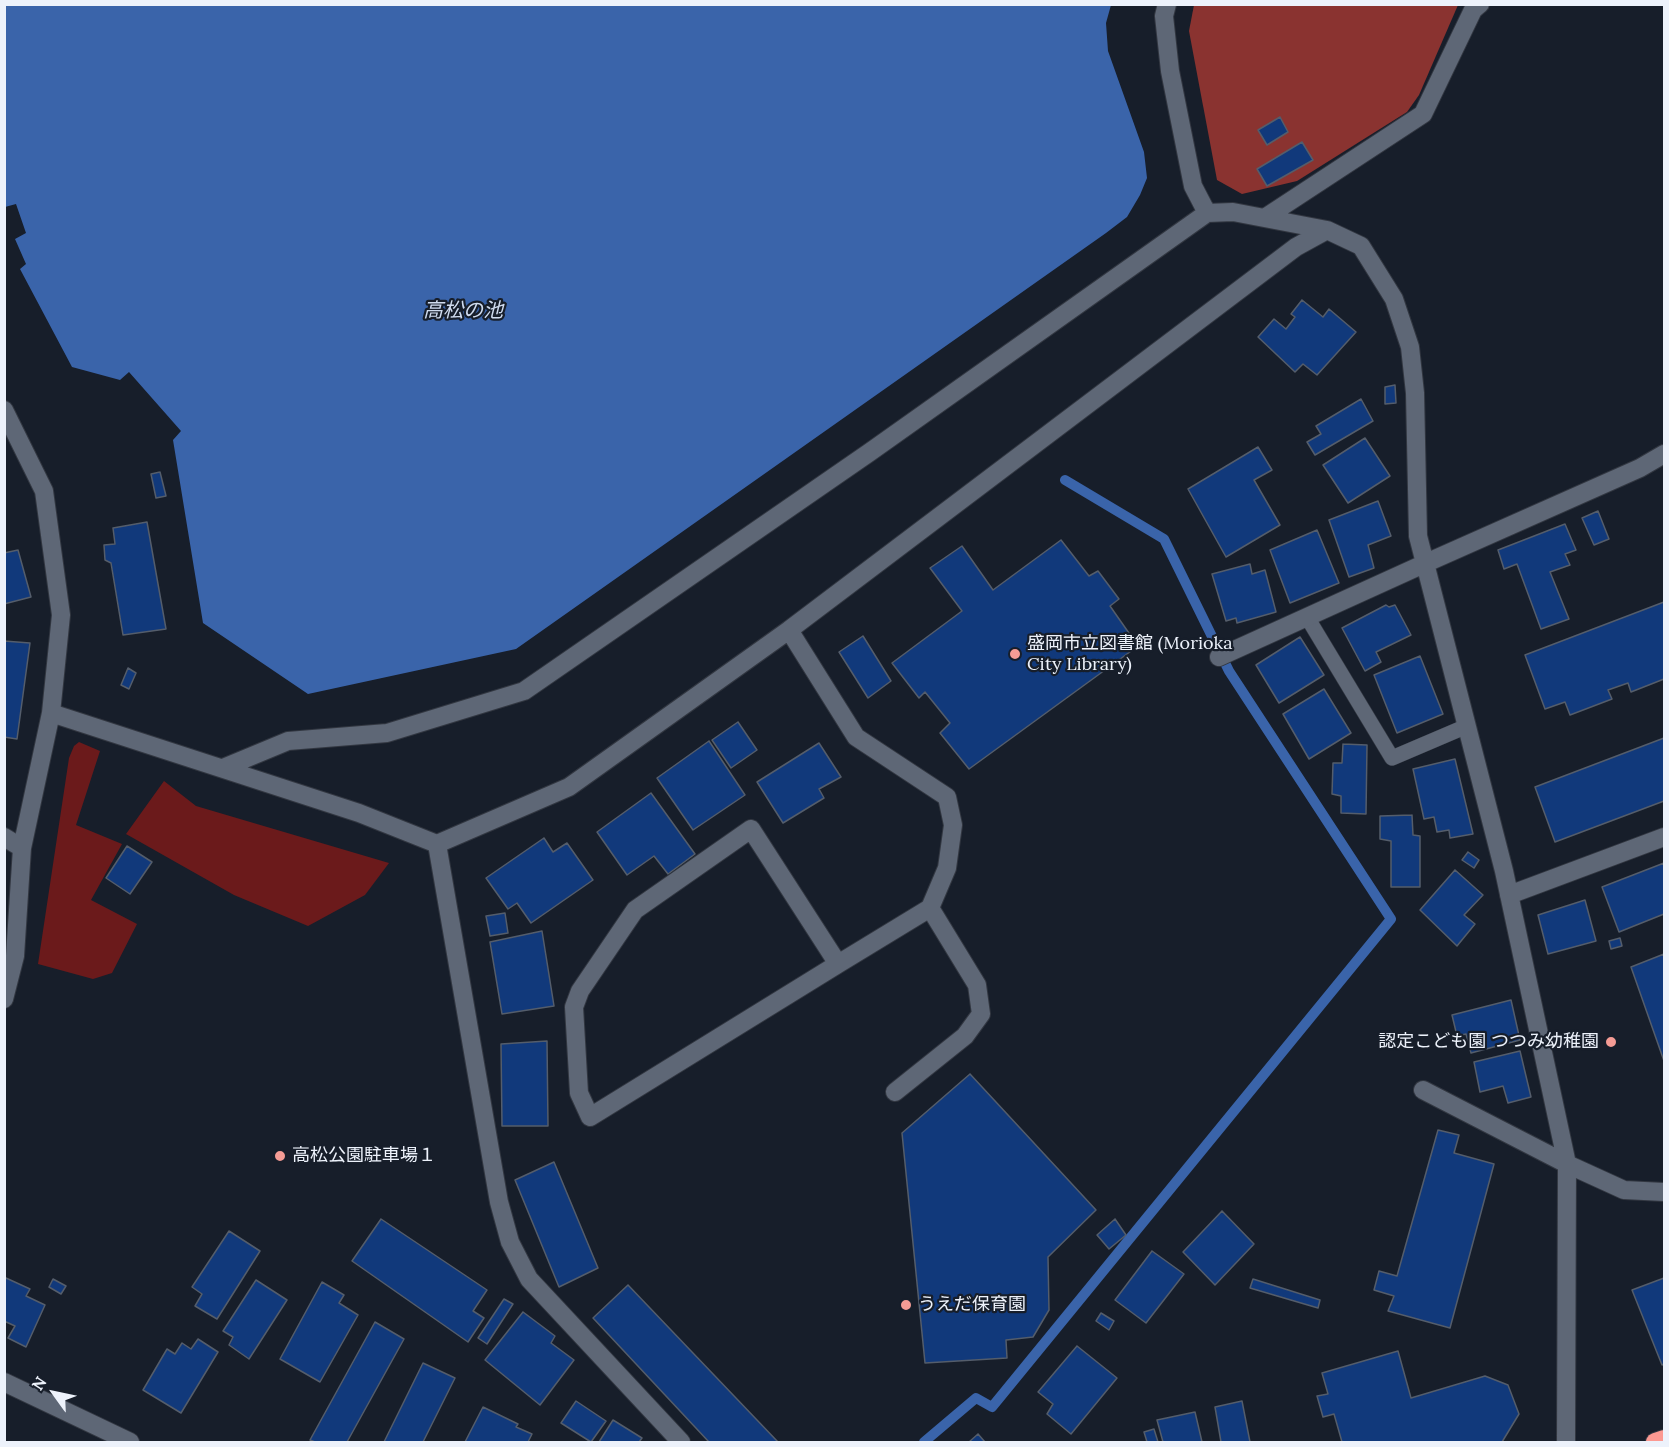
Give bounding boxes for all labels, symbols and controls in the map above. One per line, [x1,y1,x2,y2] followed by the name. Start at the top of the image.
[423,299,503,323] water label: 高松の池
[1027,633,1232,676] place label: 盛岡市立図書館 (Morioka City Library)
[1008,647,1022,661] marker: 盛岡市立図書館 (Morioka City Library)
[1378,1031,1599,1053] place label: 認定こども園 つつみ幼稚園
[1604,1035,1618,1049] marker: 認定こども園 つつみ幼稚園
[292,1145,436,1167] place label: 高松公園駐車場１
[273,1149,287,1163] marker: 高松公園駐車場１
[918,1294,1026,1316] place label: うえだ保育園
[899,1298,913,1312] marker: うえだ保育園
[24,1363,84,1423] north arrow
[27,1373,51,1394] text: N

